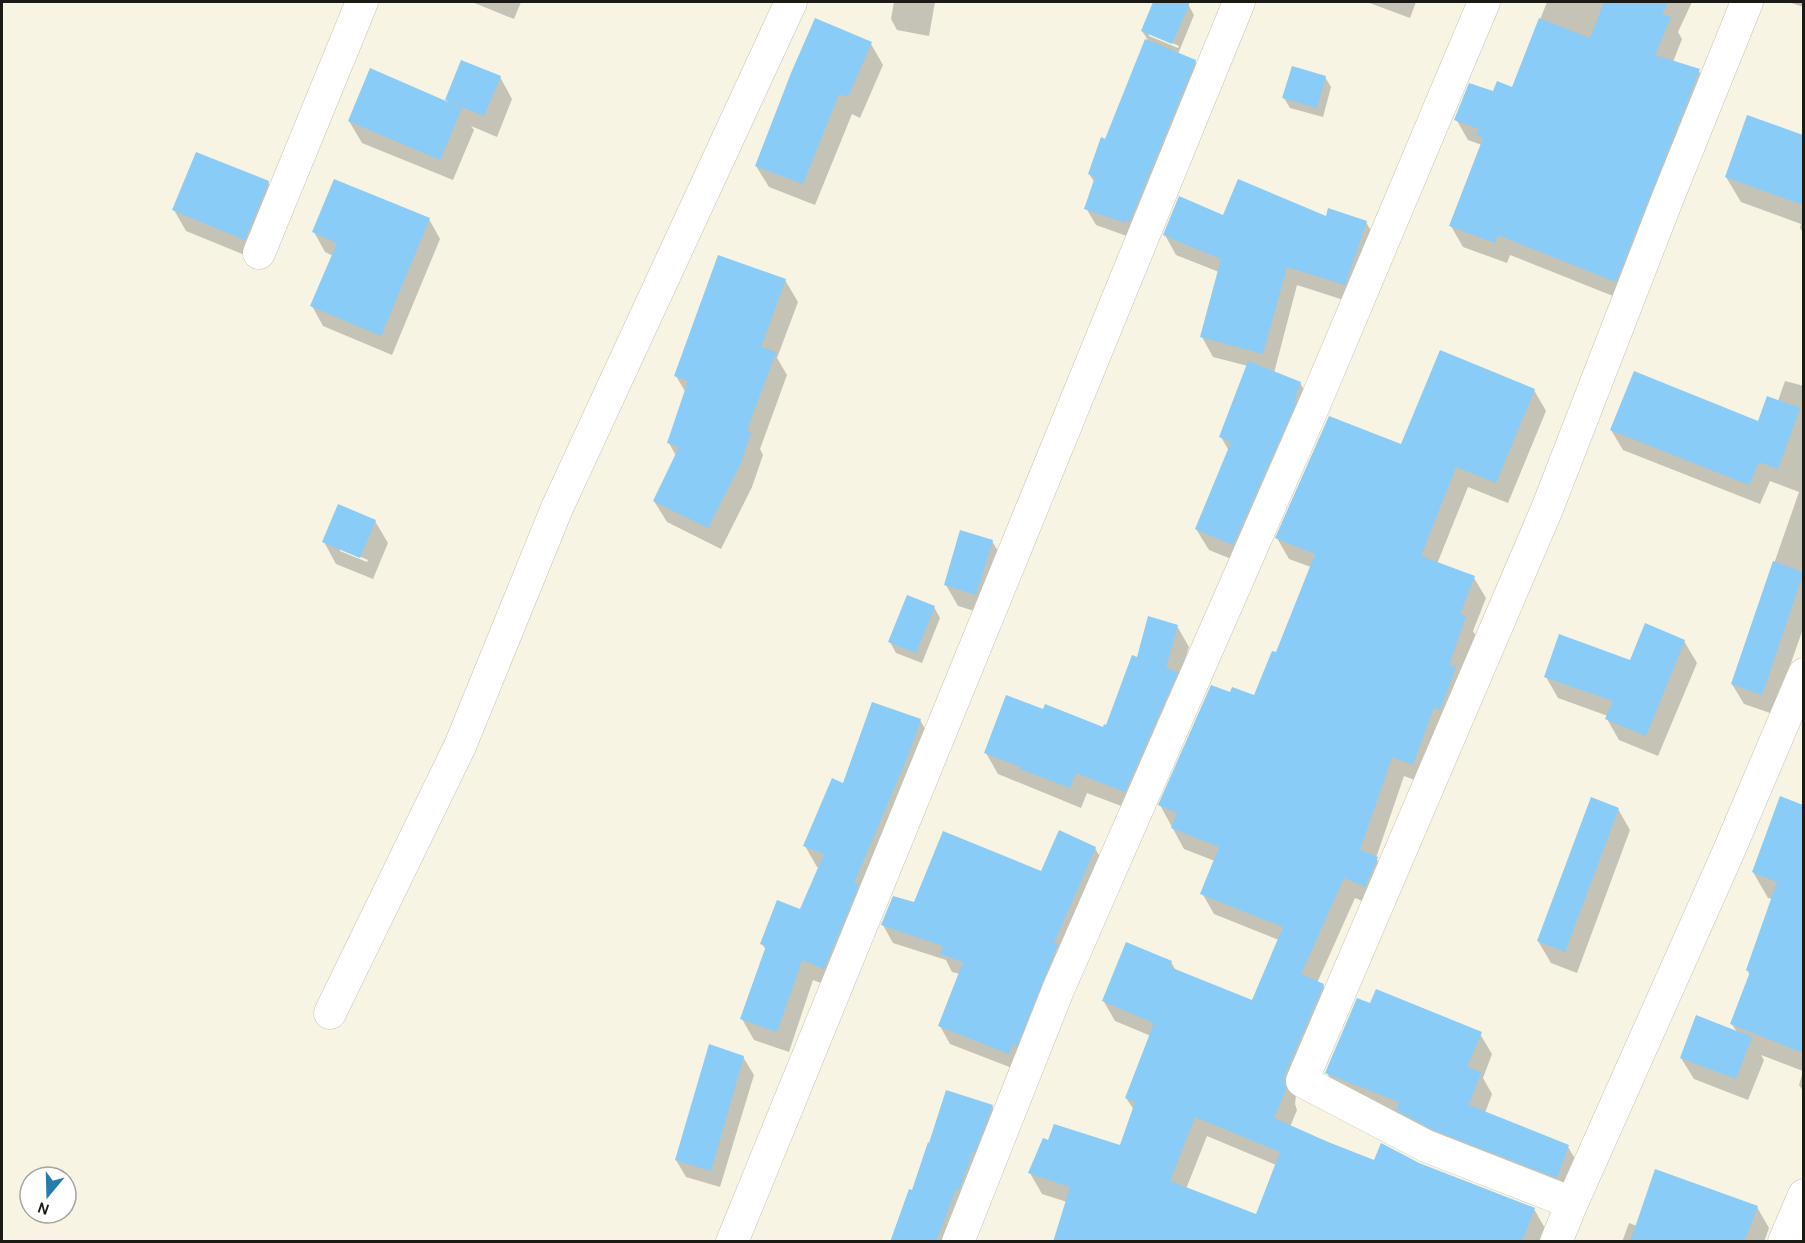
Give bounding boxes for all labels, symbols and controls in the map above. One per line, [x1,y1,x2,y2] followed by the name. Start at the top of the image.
[18,1165,78,1225] north arrow
[35,1198,52,1220] text: N

